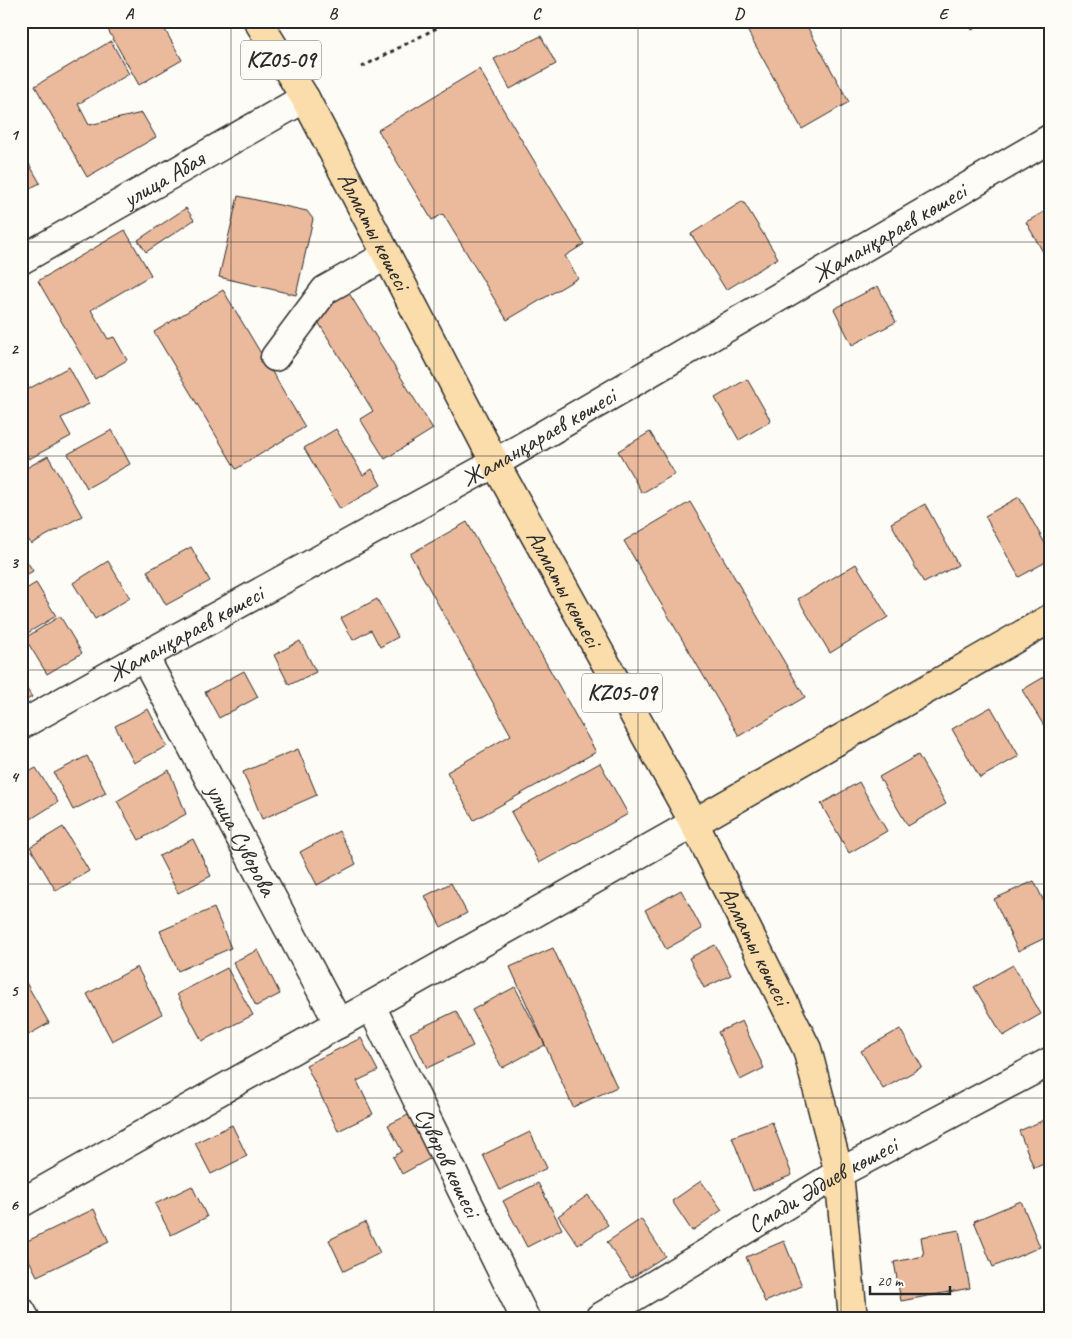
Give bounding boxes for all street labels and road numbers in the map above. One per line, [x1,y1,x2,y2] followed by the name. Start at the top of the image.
[241,40,321,80] road number: KZ05-09
[116,143,211,215] street label: улица Абая
[331,167,418,297] street label: Алматы көшесі
[807,175,974,289] street label: Жаманқараев көшесі
[456,380,623,494] street label: Жаманқараев көшесі
[520,525,610,654] street label: Алматы көшесі
[102,577,271,689] street label: Жаманқараев көшесі
[582,674,662,712] road number: KZ05-09
[199,777,284,902] street label: улица Суворова
[713,881,799,1012] street label: Алматы көшесі
[408,1102,489,1224] street label: Суворов көшесі
[742,1129,904,1240] street label: Смади Әбдиев көшесі

